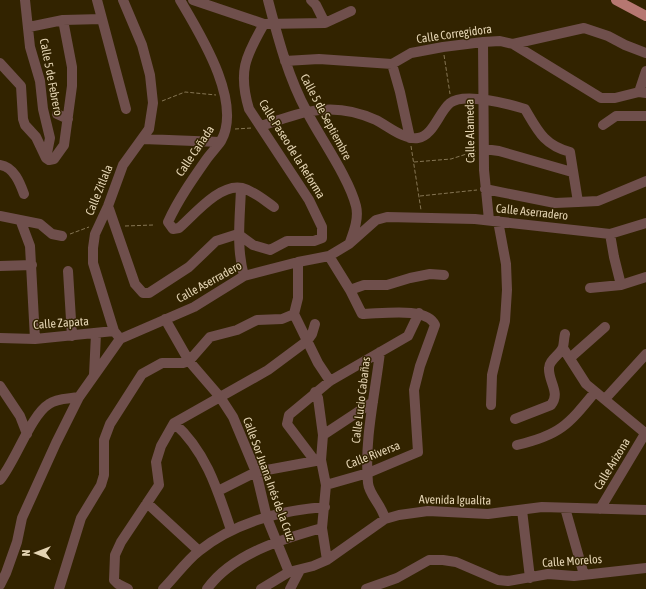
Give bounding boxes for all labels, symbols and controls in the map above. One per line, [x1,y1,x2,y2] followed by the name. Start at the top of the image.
[415,22,493,46] street label: Calle Corregidora
[37,37,65,117] street label: Calle 5 de Febrero
[297,72,355,162] street label: Calle 5 de Septiembre
[256,97,328,201] street label: Calle Paseo de la Reforma
[462,99,478,163] street label: Calle Alameda
[173,123,217,179] street label: Calle Cañada
[82,163,116,217] street label: Calle Zitlala
[495,201,569,223] street label: Calle Aserradero
[174,258,244,306] street label: Calle Aserradero
[33,314,89,332] street label: Calle Zapata
[349,356,373,444] street label: Calle Lucio Cabañas
[240,415,298,544] street label: Calle Sor Juana Inés de la Cruz
[591,436,633,492] street label: Calle Arizona
[344,438,402,472] street label: Calle Riversa
[419,492,491,508] street label: Avenida Igualita
[16,533,56,573] north arrow
[20,550,32,556] text: N
[542,552,602,570] street label: Calle Morelos

